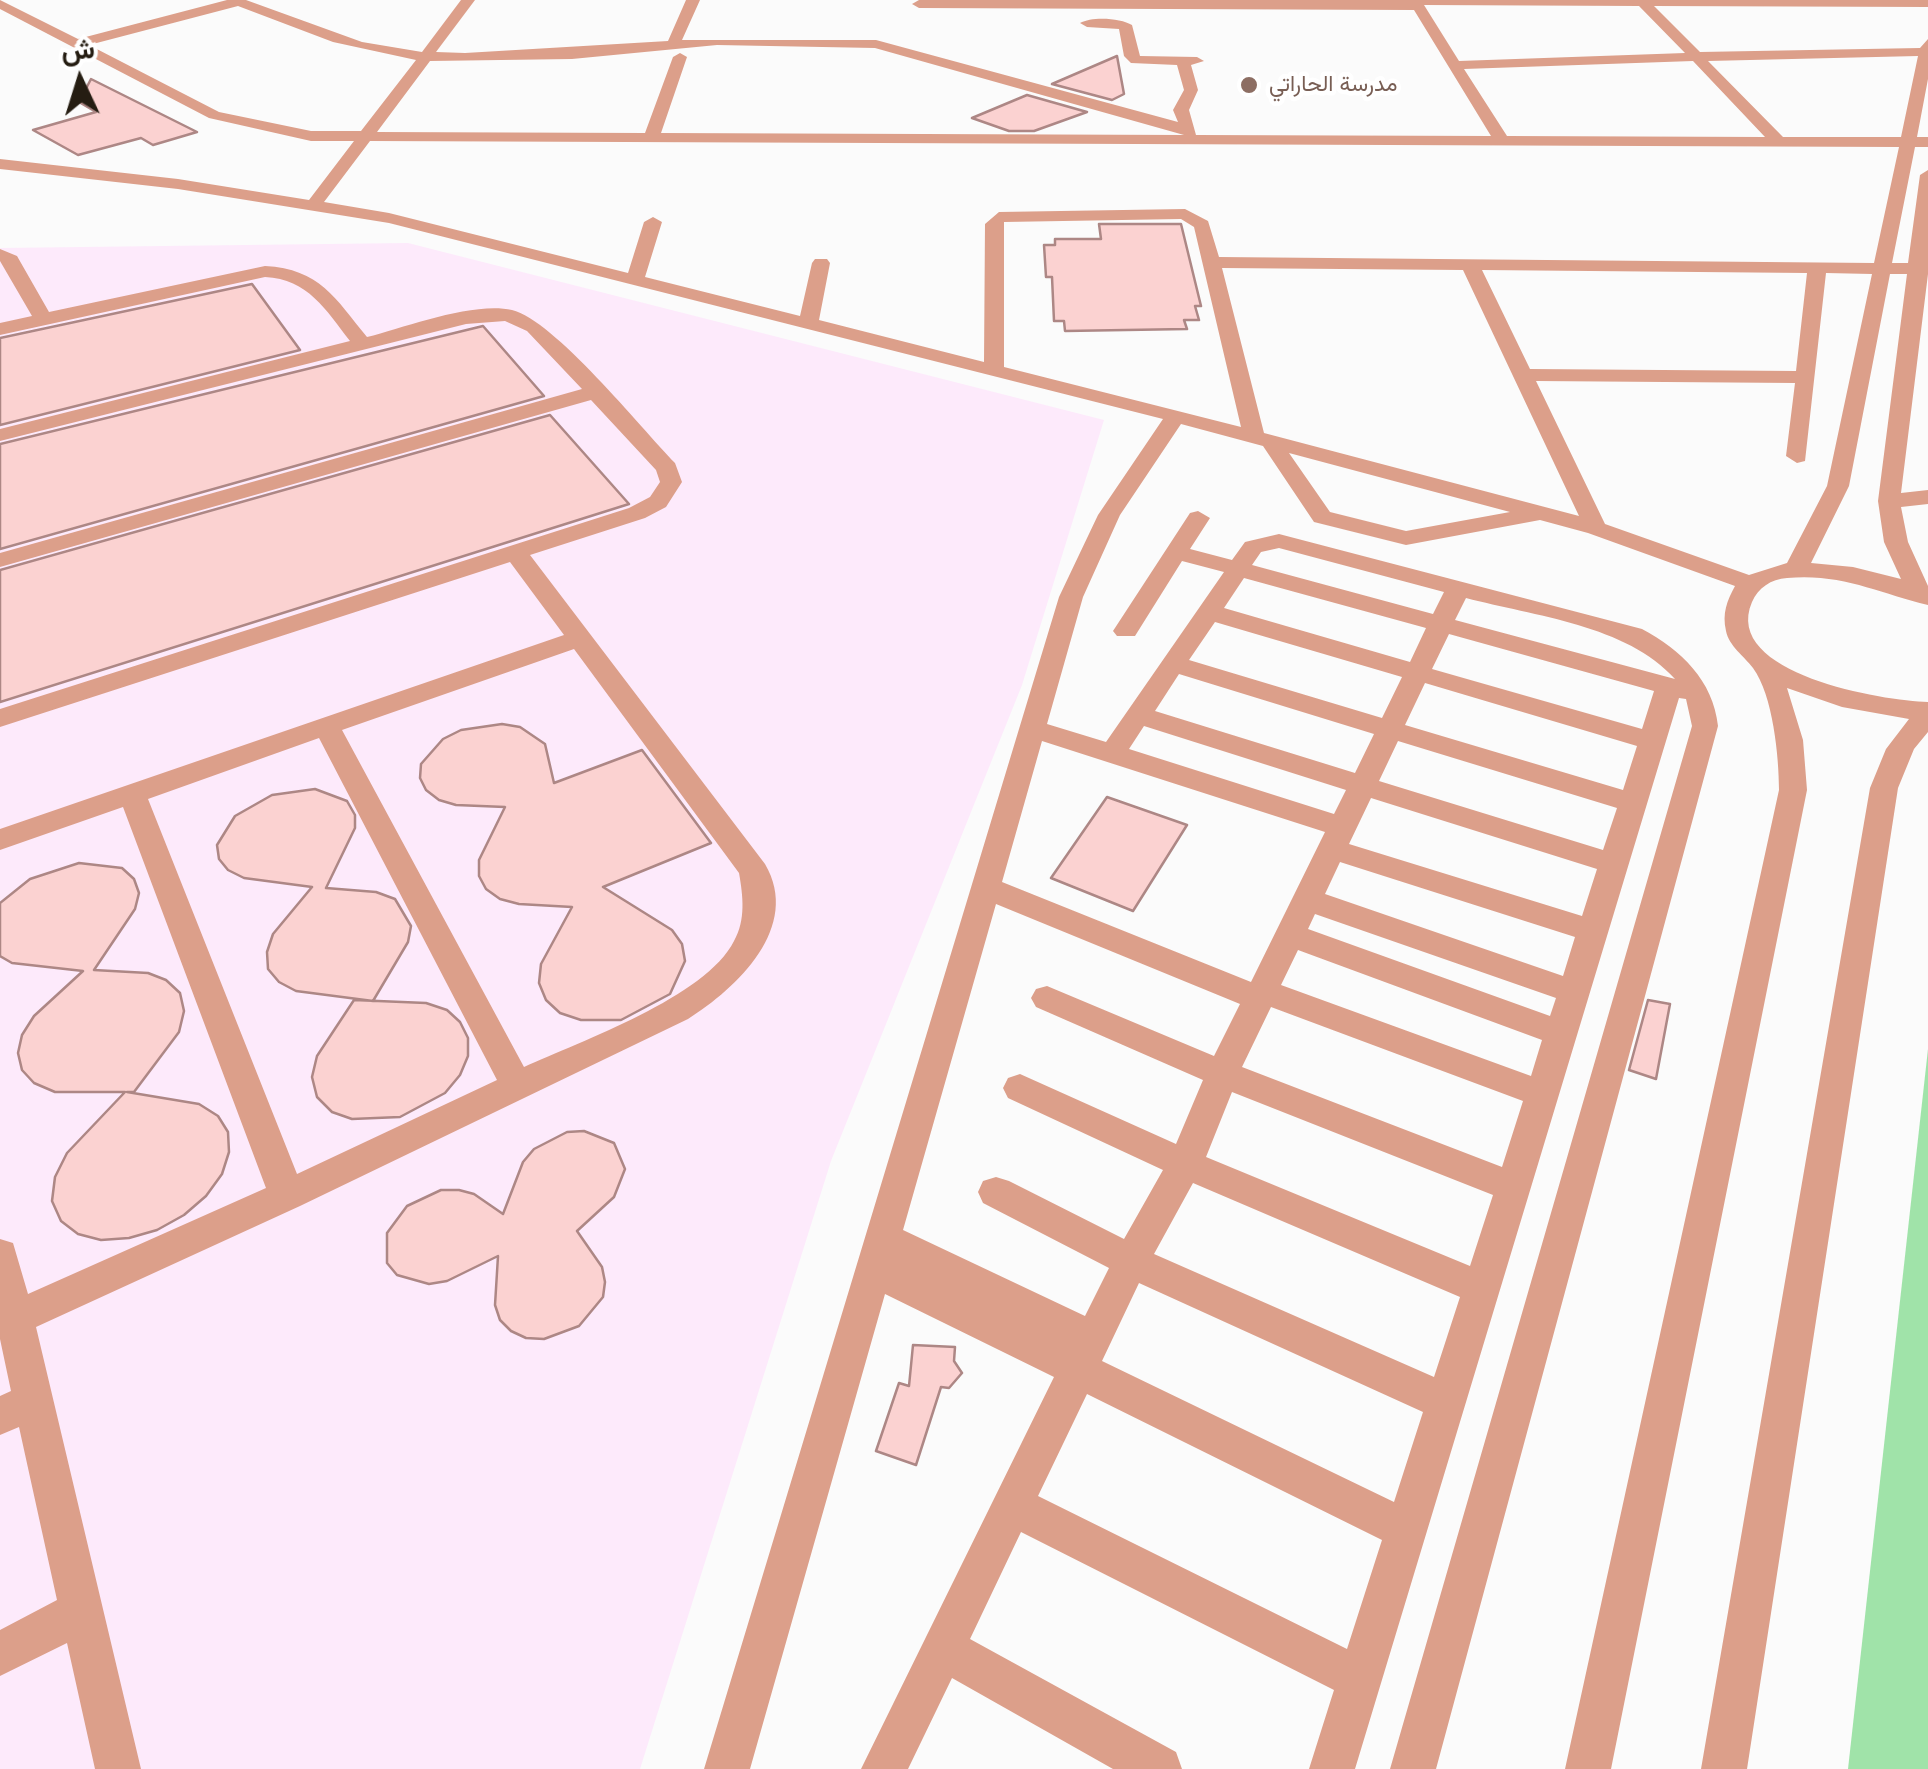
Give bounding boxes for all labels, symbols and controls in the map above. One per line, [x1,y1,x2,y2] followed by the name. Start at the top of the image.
[30,30,130,130] north arrow
[60,33,96,66] text: ش
[1269,72,1397,98] place label: مدرسة الحاراتي
[1238,74,1260,96] marker: مدرسة الحاراتي

